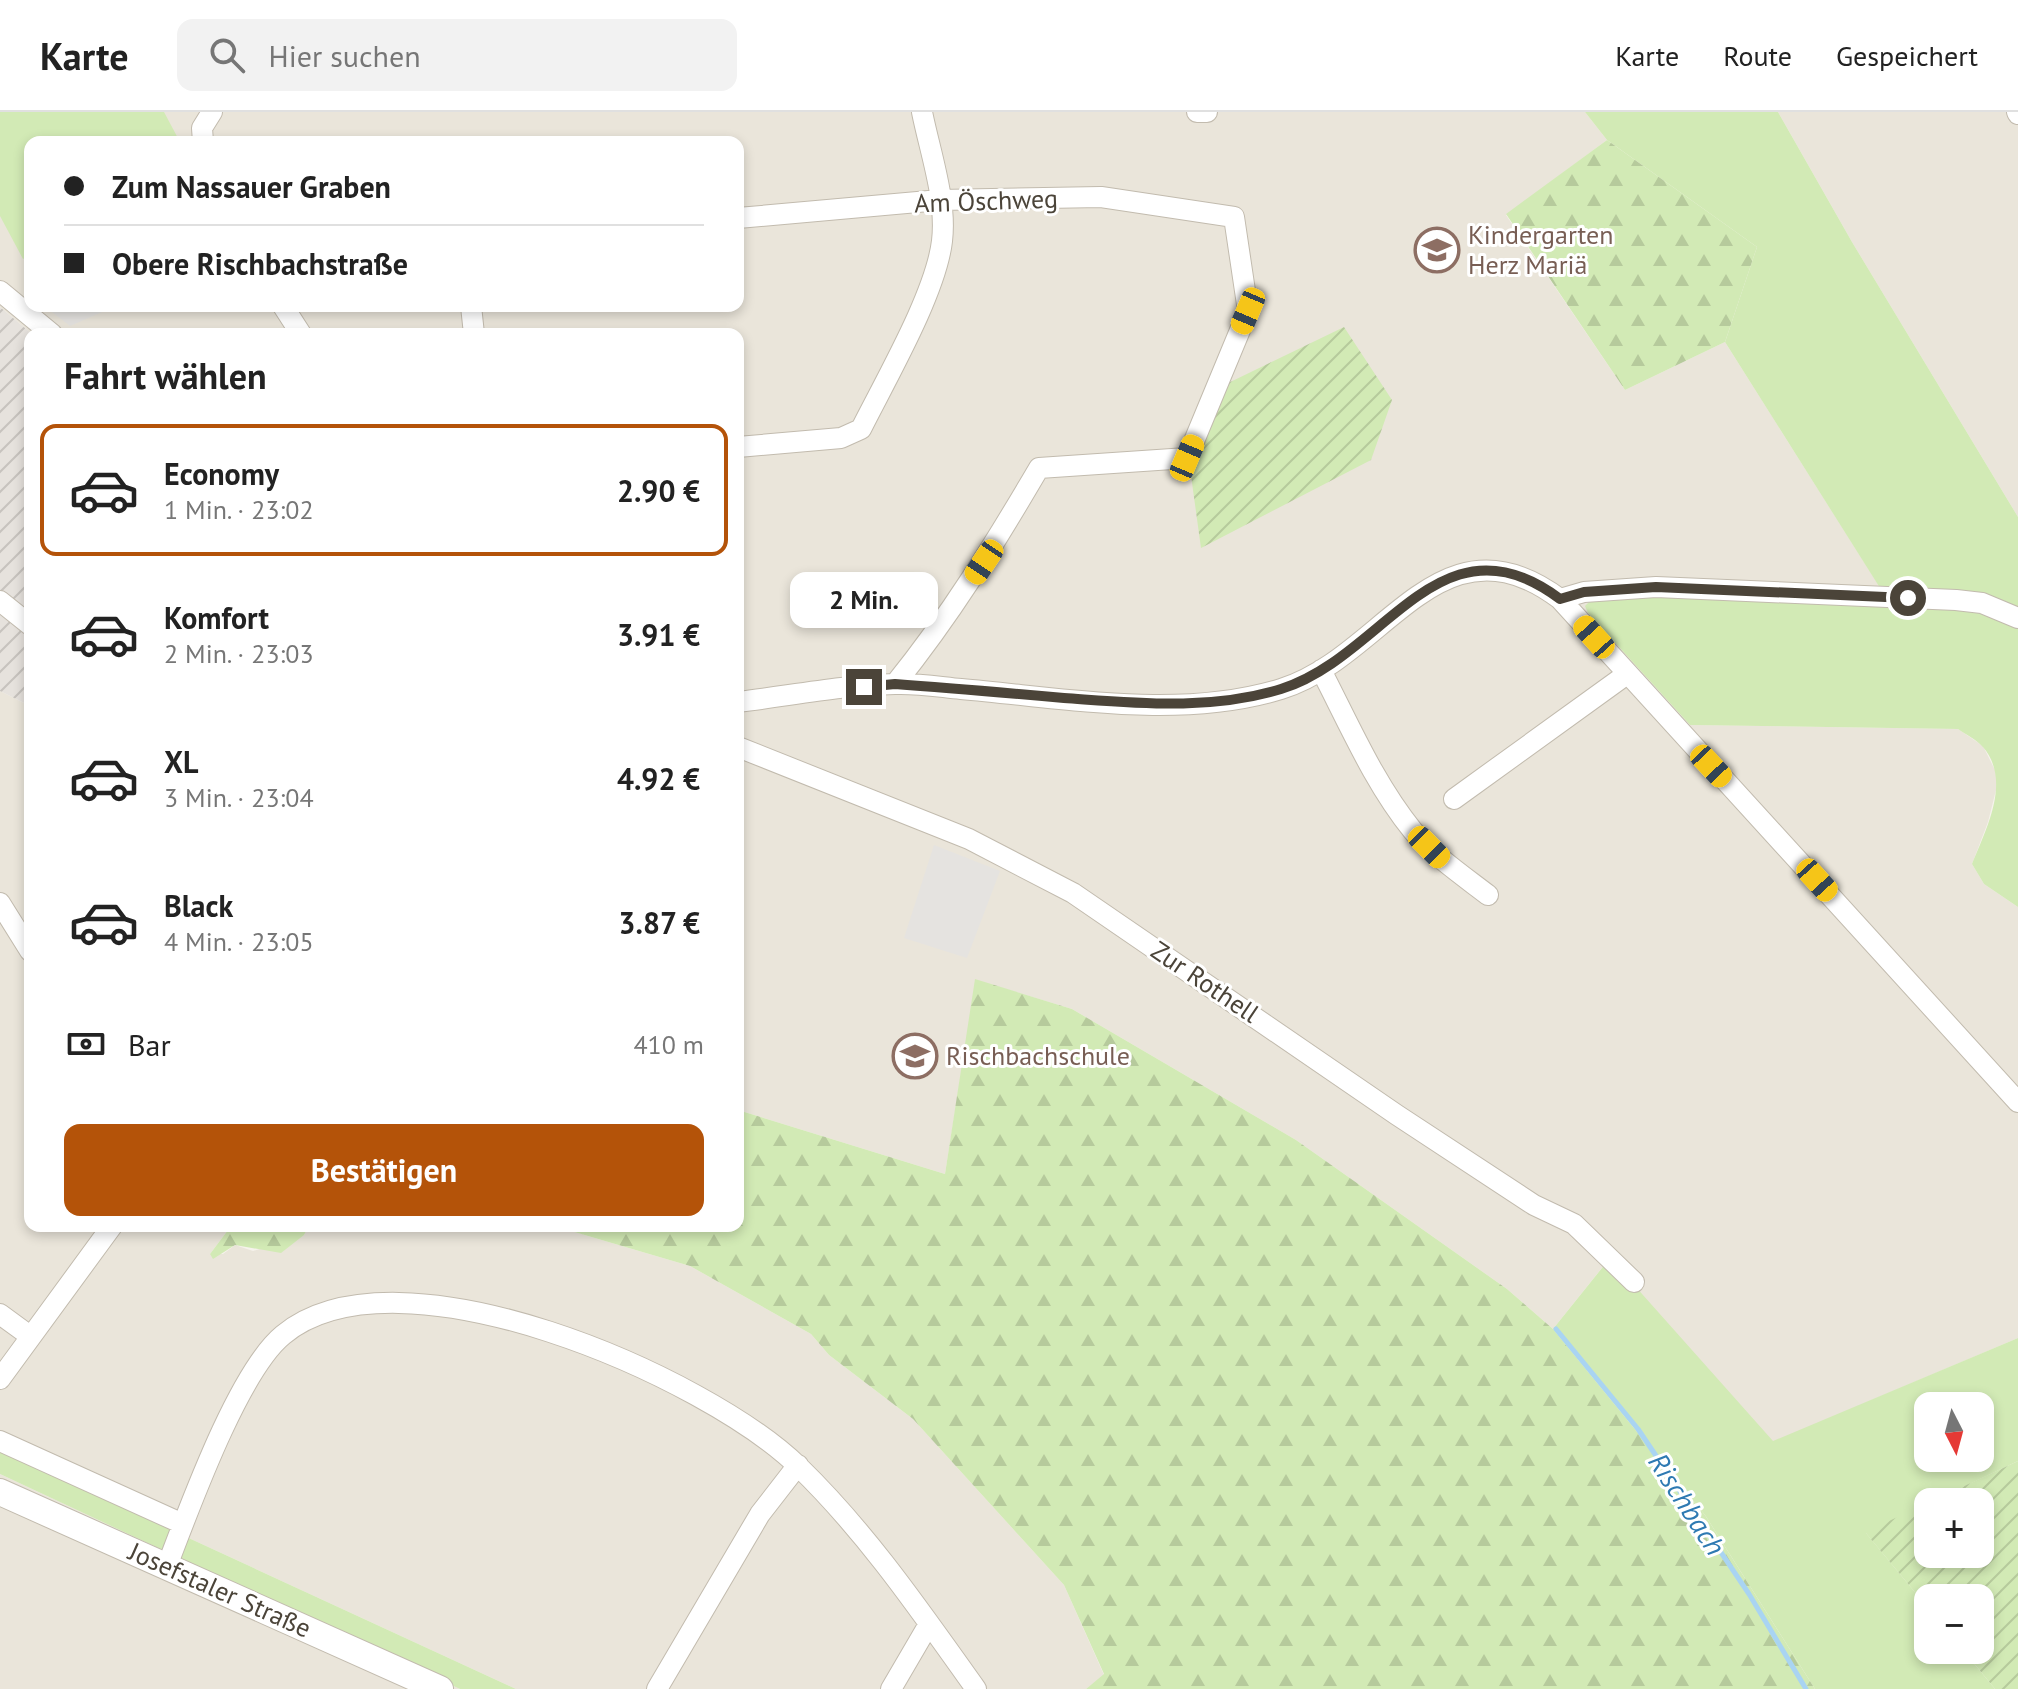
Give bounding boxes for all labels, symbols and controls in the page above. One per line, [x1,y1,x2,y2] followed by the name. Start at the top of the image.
[177,19,737,91] search box
[40,31,129,80] text: Karte
[205,33,249,77] icon: search
[269,36,421,75] text: Hier suchen
[1615,37,1679,74] text: Karte
[1723,37,1792,74] text: Route
[1836,37,1978,74] text: Gespeichert
[112,167,391,206] text: Zum Nassauer Graben
[914,182,1058,219] street label: Am Öschweg
[1468,218,1614,281] place label: Kindergarten Herz Mariä
[1413,226,1461,274] school or university icon: Kindergarten Herz Mariä
[112,244,408,283] text: Obere Rischbachstraße
[1228,284,1268,338] car
[64,352,267,399] text: Fahrt wählen
[1167,431,1207,485] car
[68,454,140,526] icon: car
[164,454,279,493] text: Economy
[617,471,700,510] text: 2.90 €
[164,493,314,526] text: 1 Min. · 23:02
[961,535,1007,589] car
[790,571,938,627] callout: 2 Min.
[1890,580,1926,616] route start
[829,583,899,616] text: 2 Min.
[68,598,140,670] icon: car
[164,598,269,637] text: Komfort
[1569,611,1619,663] car
[617,615,700,654] text: 3.91 €
[164,637,314,670] text: 2 Min. · 23:03
[846,669,882,705] route end
[1686,740,1736,792] car
[68,742,140,814] icon: car
[164,742,198,781] text: XL
[617,759,700,798] text: 4.92 €
[164,781,314,814] text: 3 Min. · 23:04
[1404,822,1454,872] car
[1792,854,1842,906] car
[68,886,140,958] icon: car
[164,886,233,925] text: Black
[619,903,700,942] text: 3.87 €
[164,925,314,958] text: 4 Min. · 23:05
[1145,934,1266,1030] street label: Zur Rothell
[64,1022,108,1066] icon: cash
[128,1025,171,1064] text: Bar
[633,1028,704,1061] text: 410 m
[891,1032,939,1080] school or university icon: Rischbachschule
[946,1039,1130,1072] place label: Rischbachschule
[64,1124,704,1216] button: Bestätigen
[1914,1392,1994,1472] north arrow
[1914,1392,1994,1664] map controls
[1641,1445,1734,1562] water label: Rischbach
[1914,1488,1994,1568] button: +
[123,1534,317,1645] street label: Josefstaler Straße
[1914,1584,1994,1664] button: −

